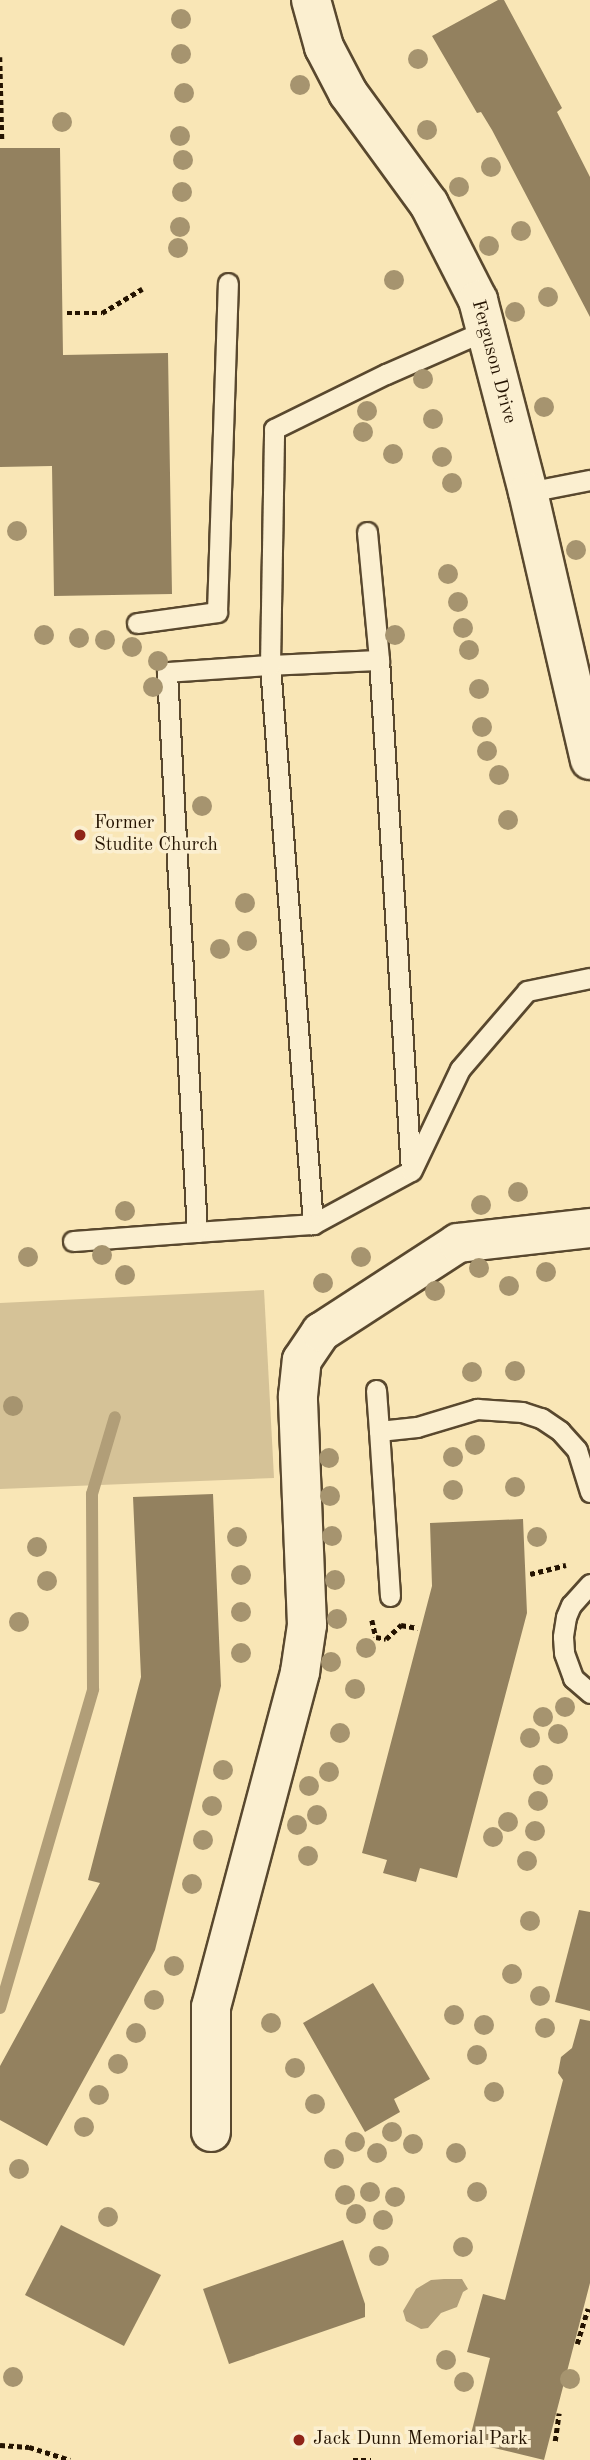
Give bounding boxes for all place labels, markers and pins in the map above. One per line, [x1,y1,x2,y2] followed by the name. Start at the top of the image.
[94,813,218,857] place label: Former Studite Church
[72,827,88,843] marker: Former Studite Church
[313,2429,528,2451] place label: Jack Dunn Memorial Park
[291,2432,307,2448] marker: Jack Dunn Memorial Park

